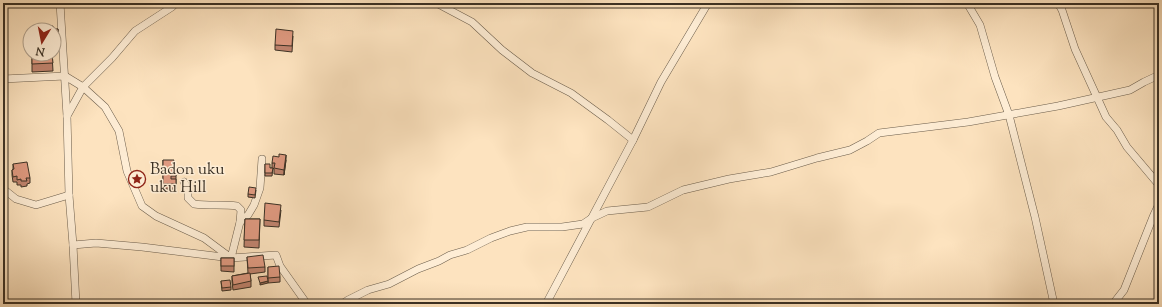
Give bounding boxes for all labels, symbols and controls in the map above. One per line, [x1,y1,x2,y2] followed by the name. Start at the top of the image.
[22,22,62,62] north arrow
[35,42,47,60] text: N
[150,159,225,200] place label: Badon uku uku Hill
[127,169,147,189] place icon: Badon uku uku Hill

